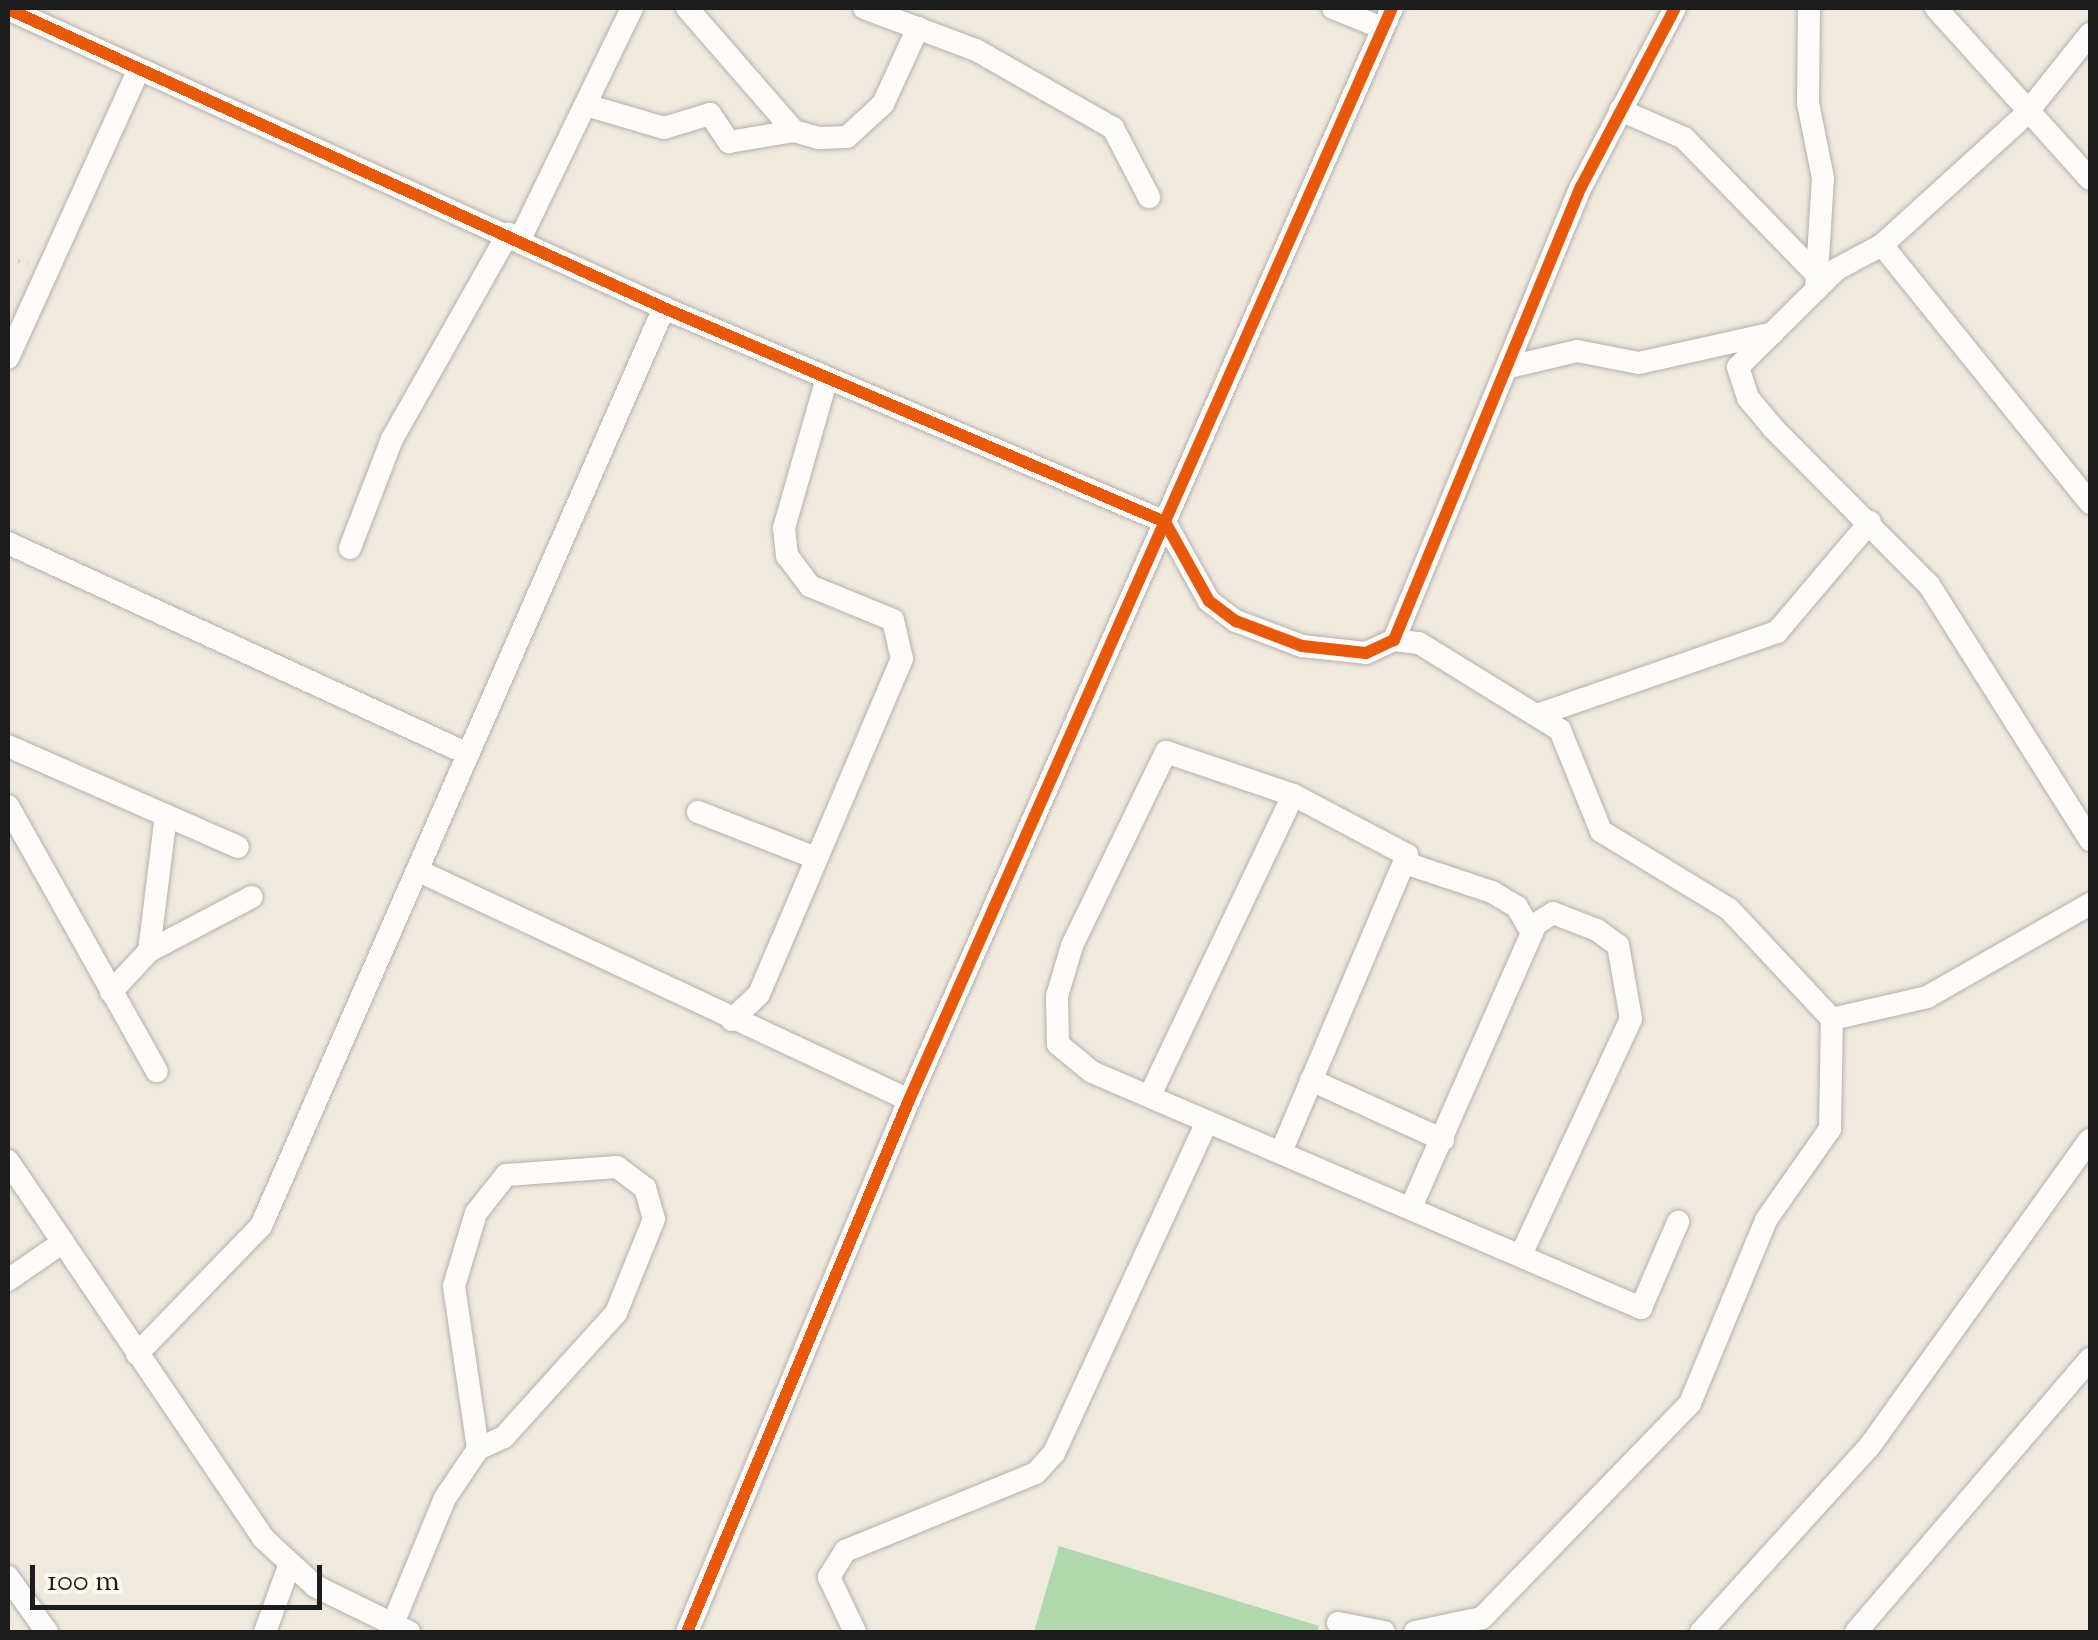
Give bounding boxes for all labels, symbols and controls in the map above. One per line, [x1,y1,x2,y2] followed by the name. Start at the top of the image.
[35,1545,328,1607] scale bar
[47,1561,120,1604] text: 100 m

